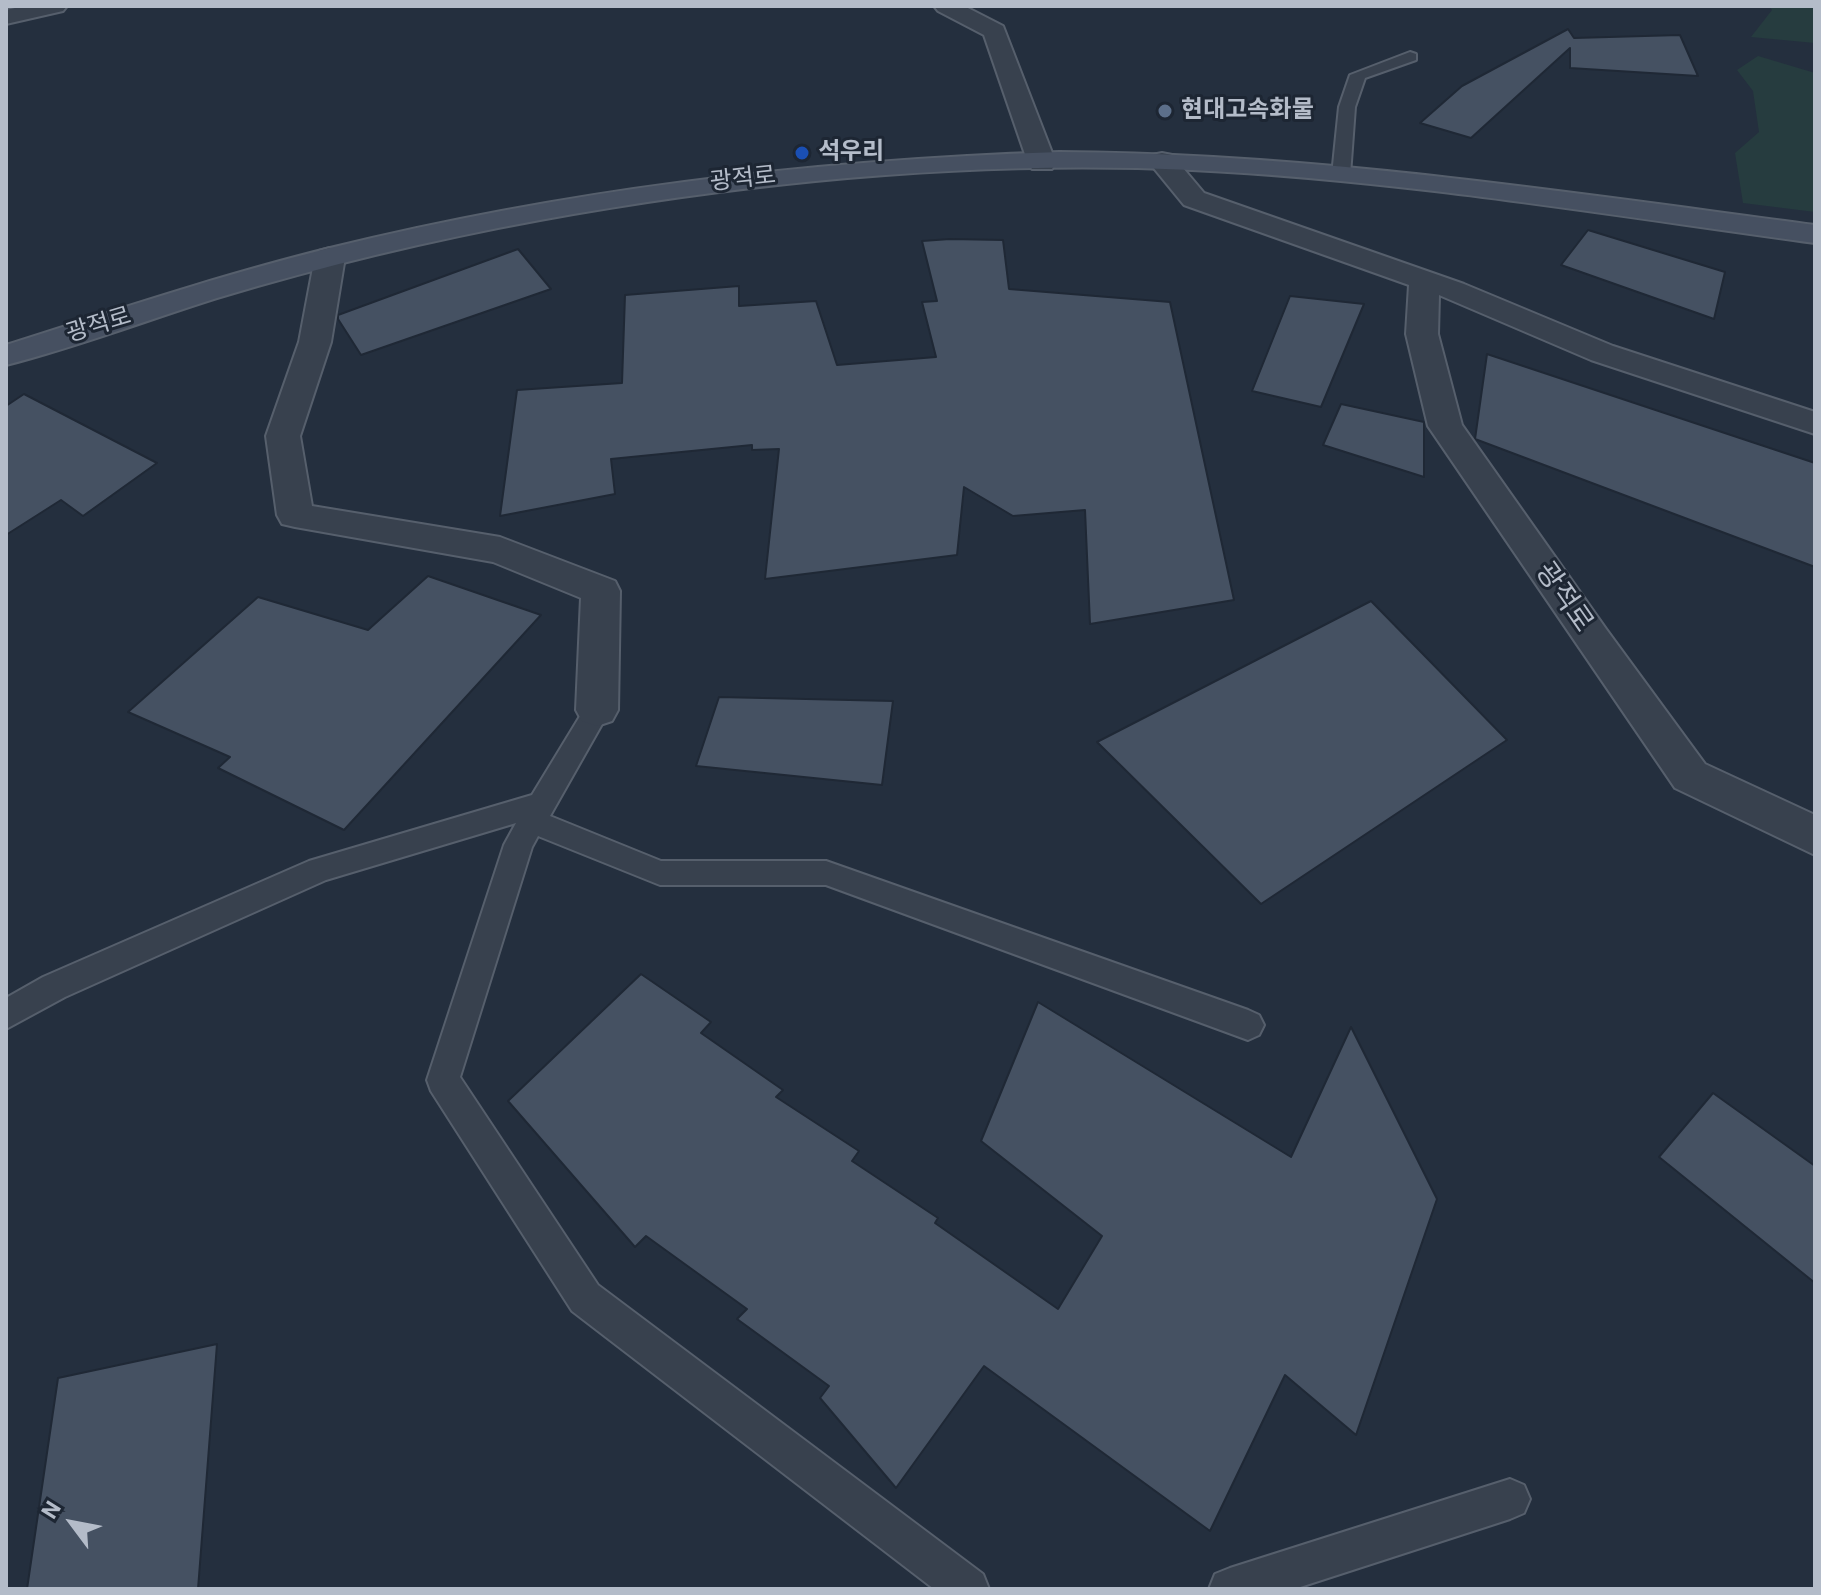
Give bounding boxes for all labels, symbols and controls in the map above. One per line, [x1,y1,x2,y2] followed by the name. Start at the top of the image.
[1181,97,1313,125] place label: 현대고속화물
[1156,102,1174,120] marker: 현대고속화물
[818,139,884,167] place label: 석우리
[793,144,811,162] marker: 석우리
[709,162,777,198] street label: 광적로
[63,303,135,349] street label: 광적로
[1527,557,1599,639] street label: 광적로
[32,1483,112,1563] north arrow
[37,1497,66,1523] text: N

